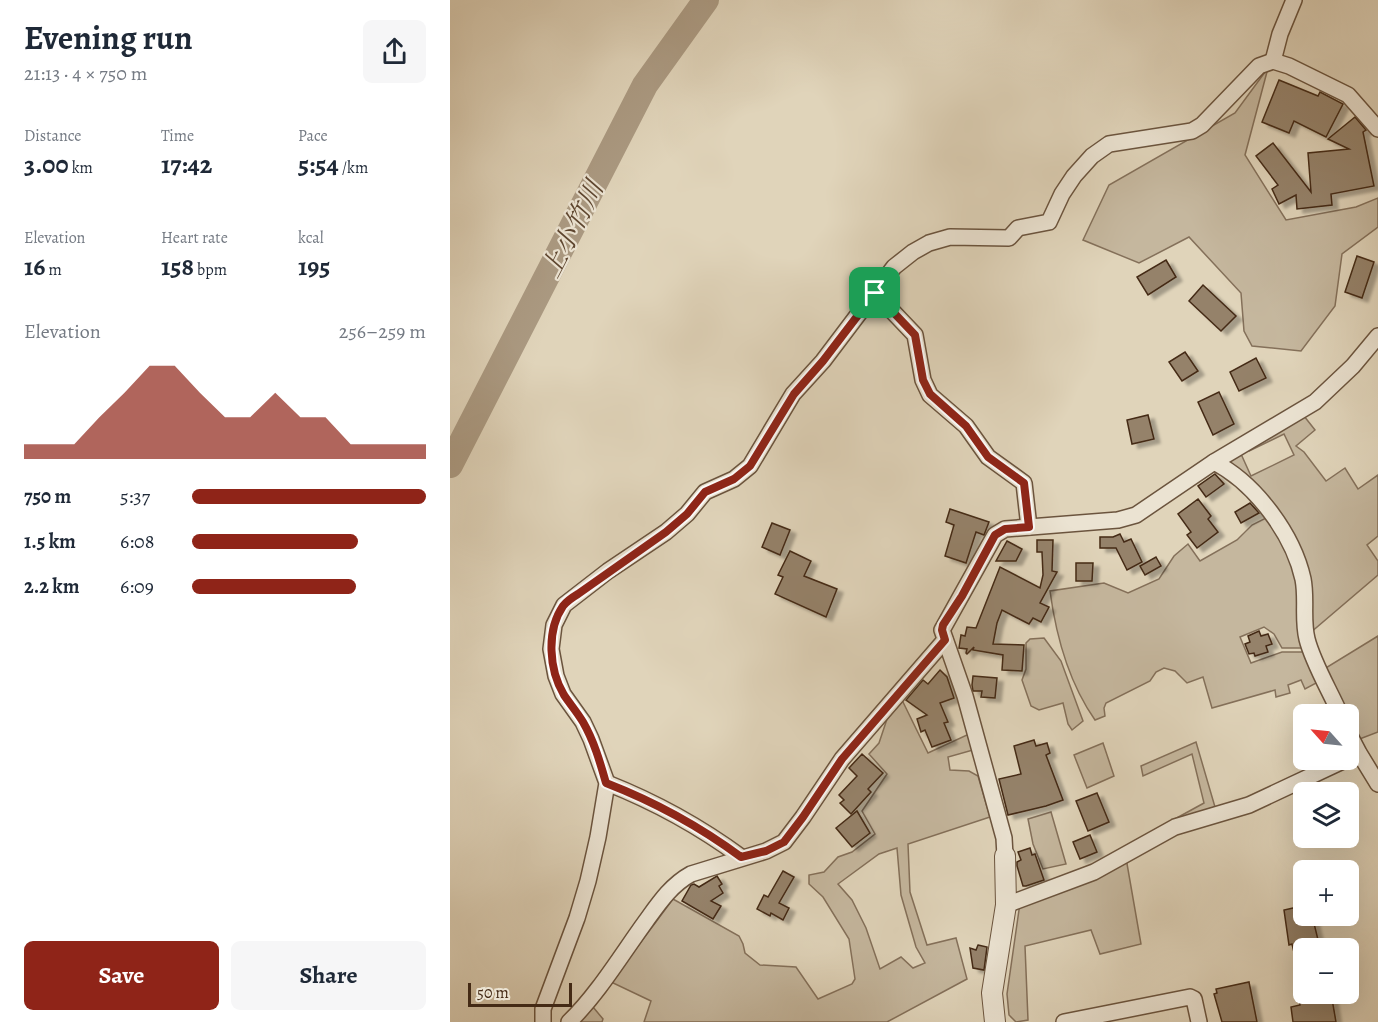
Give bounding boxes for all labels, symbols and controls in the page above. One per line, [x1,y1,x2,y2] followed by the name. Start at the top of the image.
[24,15,193,60] text: Evening run
[363,20,426,83] button: share
[24,60,148,87] text: 21:13 · 4 × 750 m
[24,125,81,147] text: Distance
[161,125,194,147] text: Time
[298,125,328,147] text: Pace
[24,147,69,182] text: 3.00
[161,147,212,182] text: 17:42
[298,147,339,182] text: 5:54
[69,157,93,179] text: km
[339,157,368,179] text: /km
[533,172,613,284] water label: 上小竹川
[24,227,85,249] text: Elevation
[161,227,228,249] text: Heart rate
[298,227,324,249] text: kcal
[24,249,45,284] text: 16
[161,249,194,284] text: 158
[298,249,330,284] text: 195
[45,259,62,281] text: m
[194,259,227,281] text: bpm
[849,267,900,318] pin
[858,276,891,309] icon: arrive
[24,318,101,345] text: Elevation
[339,318,426,345] text: 256–259 m
[24,483,71,510] text: 750 m
[120,483,150,510] text: 5:37
[24,528,76,555] text: 1.5 km
[120,528,154,555] text: 6:08
[24,573,79,600] text: 2.2 km
[120,573,154,600] text: 6:09
[1293,704,1359,770] north arrow
[1293,704,1359,1004] map controls
[1293,782,1359,848] button: layers
[1293,860,1359,926] button: +
[1293,938,1359,1004] button: −
[24,941,219,1010] button: Save
[231,941,426,1010] button: Share
[468,980,572,1008] scale bar
[477,982,509,1004] text: 50 m

